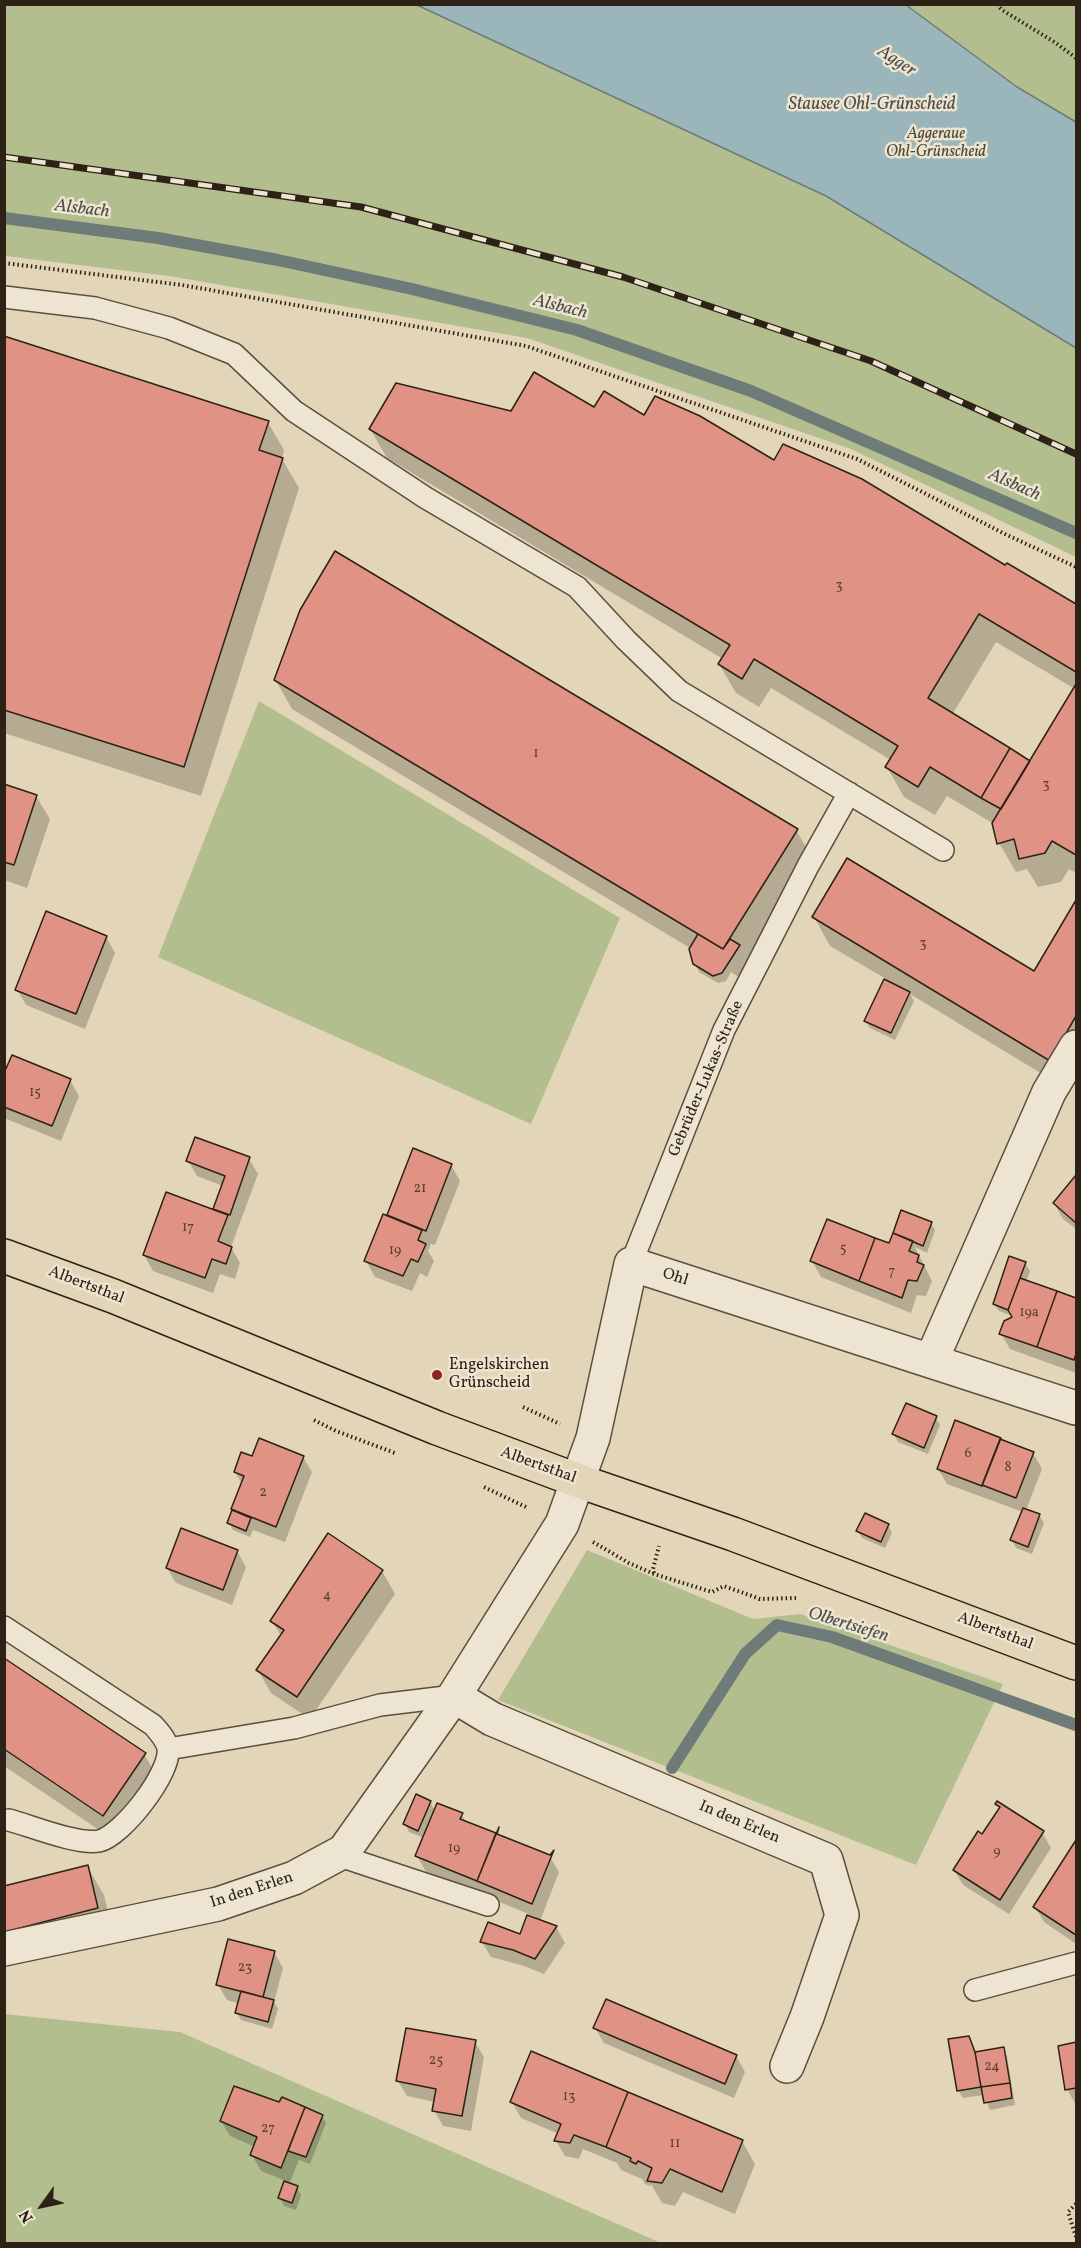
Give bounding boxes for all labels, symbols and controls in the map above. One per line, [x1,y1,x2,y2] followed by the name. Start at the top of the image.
[873,42,919,82] water label: Agger
[788,95,956,117] water label: Stausee Ohl-Grünscheid
[886,125,986,163] park label: Aggeraue Ohl-Grünscheid
[53,196,111,224] water label: Alsbach
[531,291,589,325] water label: Alsbach
[985,465,1043,507] water label: Alsbach
[835,578,843,594] house number: 3
[533,746,539,762] house number: 1
[1042,777,1050,793] house number: 3
[919,936,927,952] house number: 3
[665,998,749,1160] street label: Gebrüder-Lukas-Straße
[29,1085,41,1101] house number: 15
[414,1181,426,1197] house number: 21
[182,1220,194,1236] house number: 17
[840,1241,846,1257] house number: 5
[389,1243,401,1259] house number: 19
[45,1263,127,1309] street label: Albertsthal
[889,1264,895,1280] house number: 7
[660,1265,690,1291] street label: Ohl
[1019,1305,1039,1321] house number: 19a
[449,1356,549,1394] place label: Engelskirchen Grünscheid
[430,1368,444,1382] marker: Engelskirchen Grünscheid
[497,1443,579,1489] street label: Albertsthal
[964,1446,972,1462] house number: 6
[1004,1460,1012,1476] house number: 8
[259,1485,267,1501] house number: 2
[323,1588,331,1604] house number: 4
[805,1603,891,1649] water label: Olbertsiefen
[954,1609,1036,1655] street label: Albertsthal
[696,1797,782,1849] street label: In den Erlen
[448,1841,460,1857] house number: 19
[993,1844,1001,1860] house number: 9
[208,1869,296,1913] street label: In den Erlen
[238,1960,252,1976] house number: 23
[429,2053,443,2069] house number: 25
[984,2059,1000,2075] house number: 24
[563,2089,575,2105] house number: 13
[261,2121,275,2137] house number: 27
[670,2136,680,2152] house number: 11
[12,2176,72,2236] north arrow
[15,2205,39,2227] text: N

